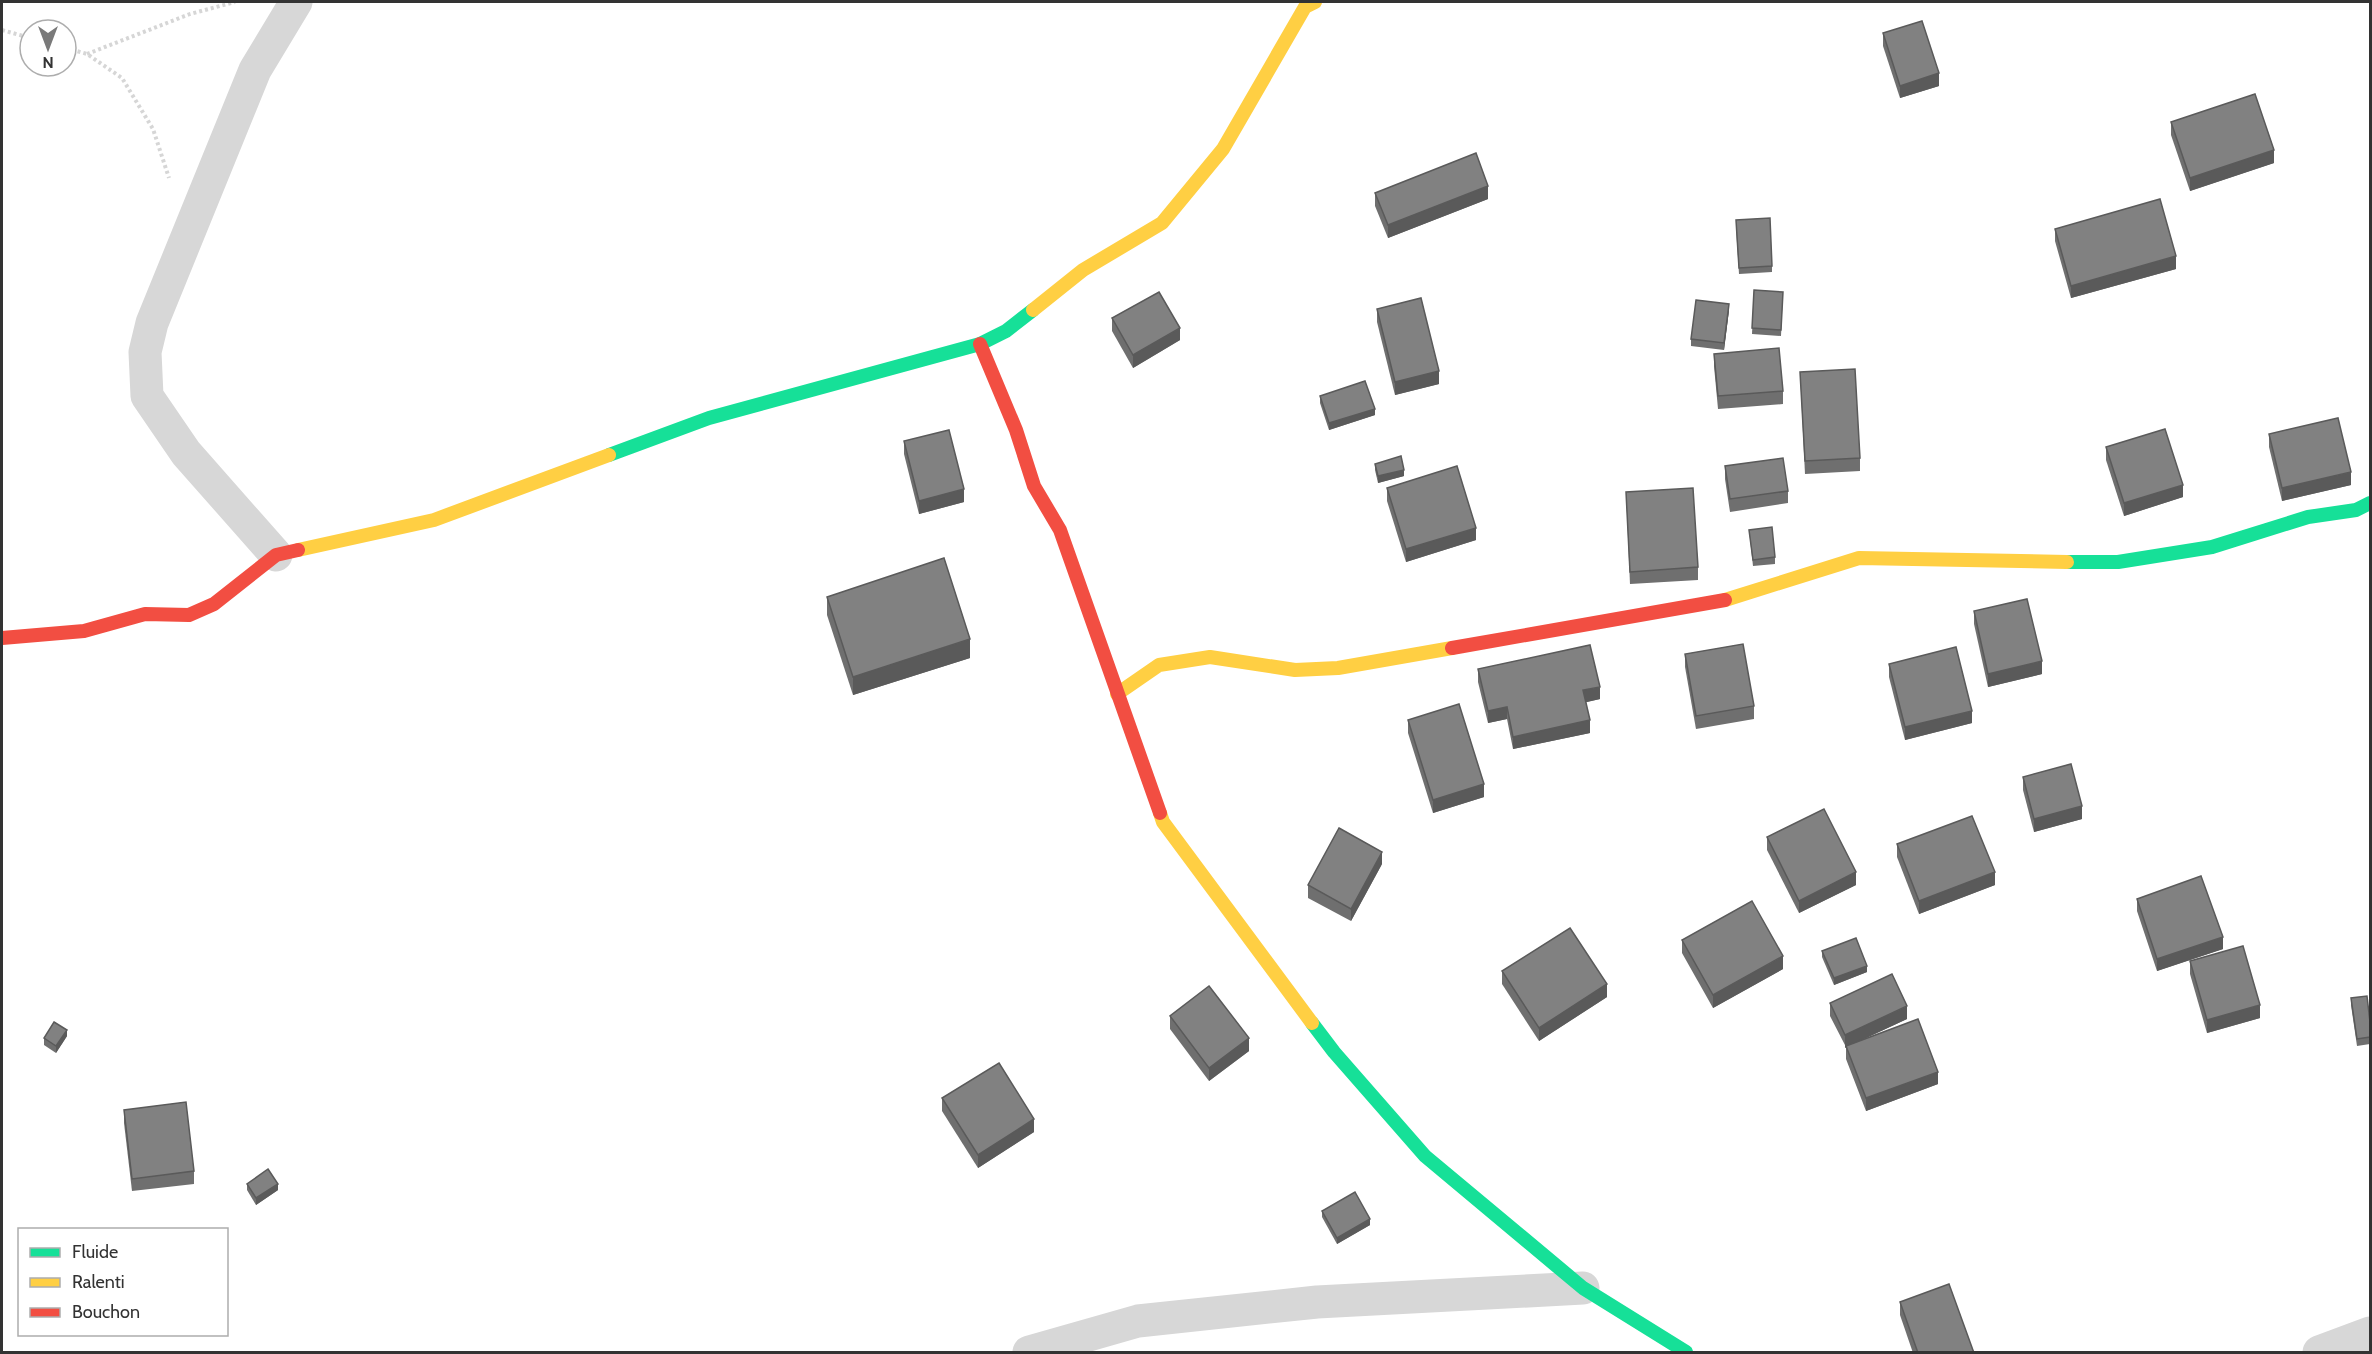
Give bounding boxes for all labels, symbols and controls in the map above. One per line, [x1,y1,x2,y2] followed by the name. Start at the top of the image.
[18,18,78,78] north arrow
[42,53,54,72] text: N
[18,1228,228,1336] legend
[72,1241,118,1263] text: Fluide
[72,1271,125,1293] text: Ralenti
[72,1301,140,1323] text: Bouchon

